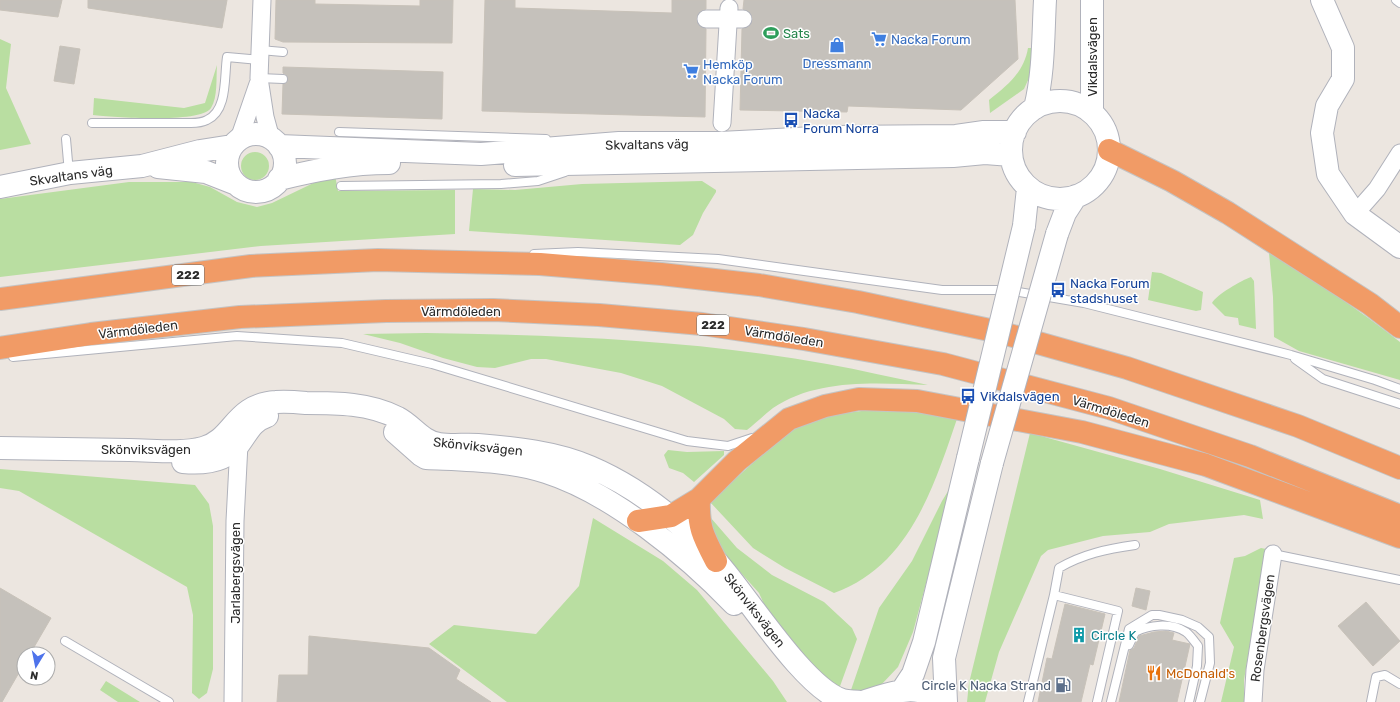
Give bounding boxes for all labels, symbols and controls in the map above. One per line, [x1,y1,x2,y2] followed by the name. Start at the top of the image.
[1085,17,1101,97] street label: Vikdalsvägen
[762,24,780,42] sports icon: Sats
[783,26,810,41] place label: Sats
[870,30,888,48] supermarket icon: Nacka Forum
[891,32,971,47] place label: Nacka Forum
[828,36,846,54] shop icon: Dressmann
[803,56,871,71] place label: Dressmann
[703,57,783,87] place label: Hemköp Nacka Forum
[682,62,700,80] supermarket icon: Hemköp Nacka Forum
[803,106,879,136] place label: Nacka Forum Norra
[782,111,800,129] bus stop icon: Nacka Forum Norra
[605,136,689,154] street label: Skvaltans väg
[29,162,114,190] street label: Skvaltans väg
[172,265,204,285] road number: 222
[1070,276,1150,306] place label: Nacka Forum stadshuset
[1049,281,1067,299] bus stop icon: Nacka Forum stadshuset
[421,304,501,319] street label: Värmdöleden
[697,315,729,335] road number: 222
[97,317,179,342] street label: Värmdöleden
[743,323,825,350] street label: Värmdöleden
[959,387,977,405] bus stop icon: Vikdalsvägen
[980,389,1060,405] place label: Vikdalsvägen
[1070,393,1151,430] street label: Värmdöleden
[432,434,523,460] street label: Skönviksvägen
[101,442,191,458] street label: Skönviksvägen
[228,522,244,624] street label: Jarlabergsvägen
[720,570,788,651] street label: Skönviksvägen
[1248,573,1278,683] street label: Rosenbergsvägen
[1070,626,1088,644] building icon: Circle K
[1091,628,1136,643] place label: Circle K
[16,646,56,686] north arrow
[1145,664,1163,682] restaurant icon: McDonald's
[1166,666,1235,681] place label: McDonald's
[29,668,39,682] text: N
[1054,676,1072,694] fuel station icon: Circle K Nacka Strand
[922,678,1051,693] place label: Circle K Nacka Strand

